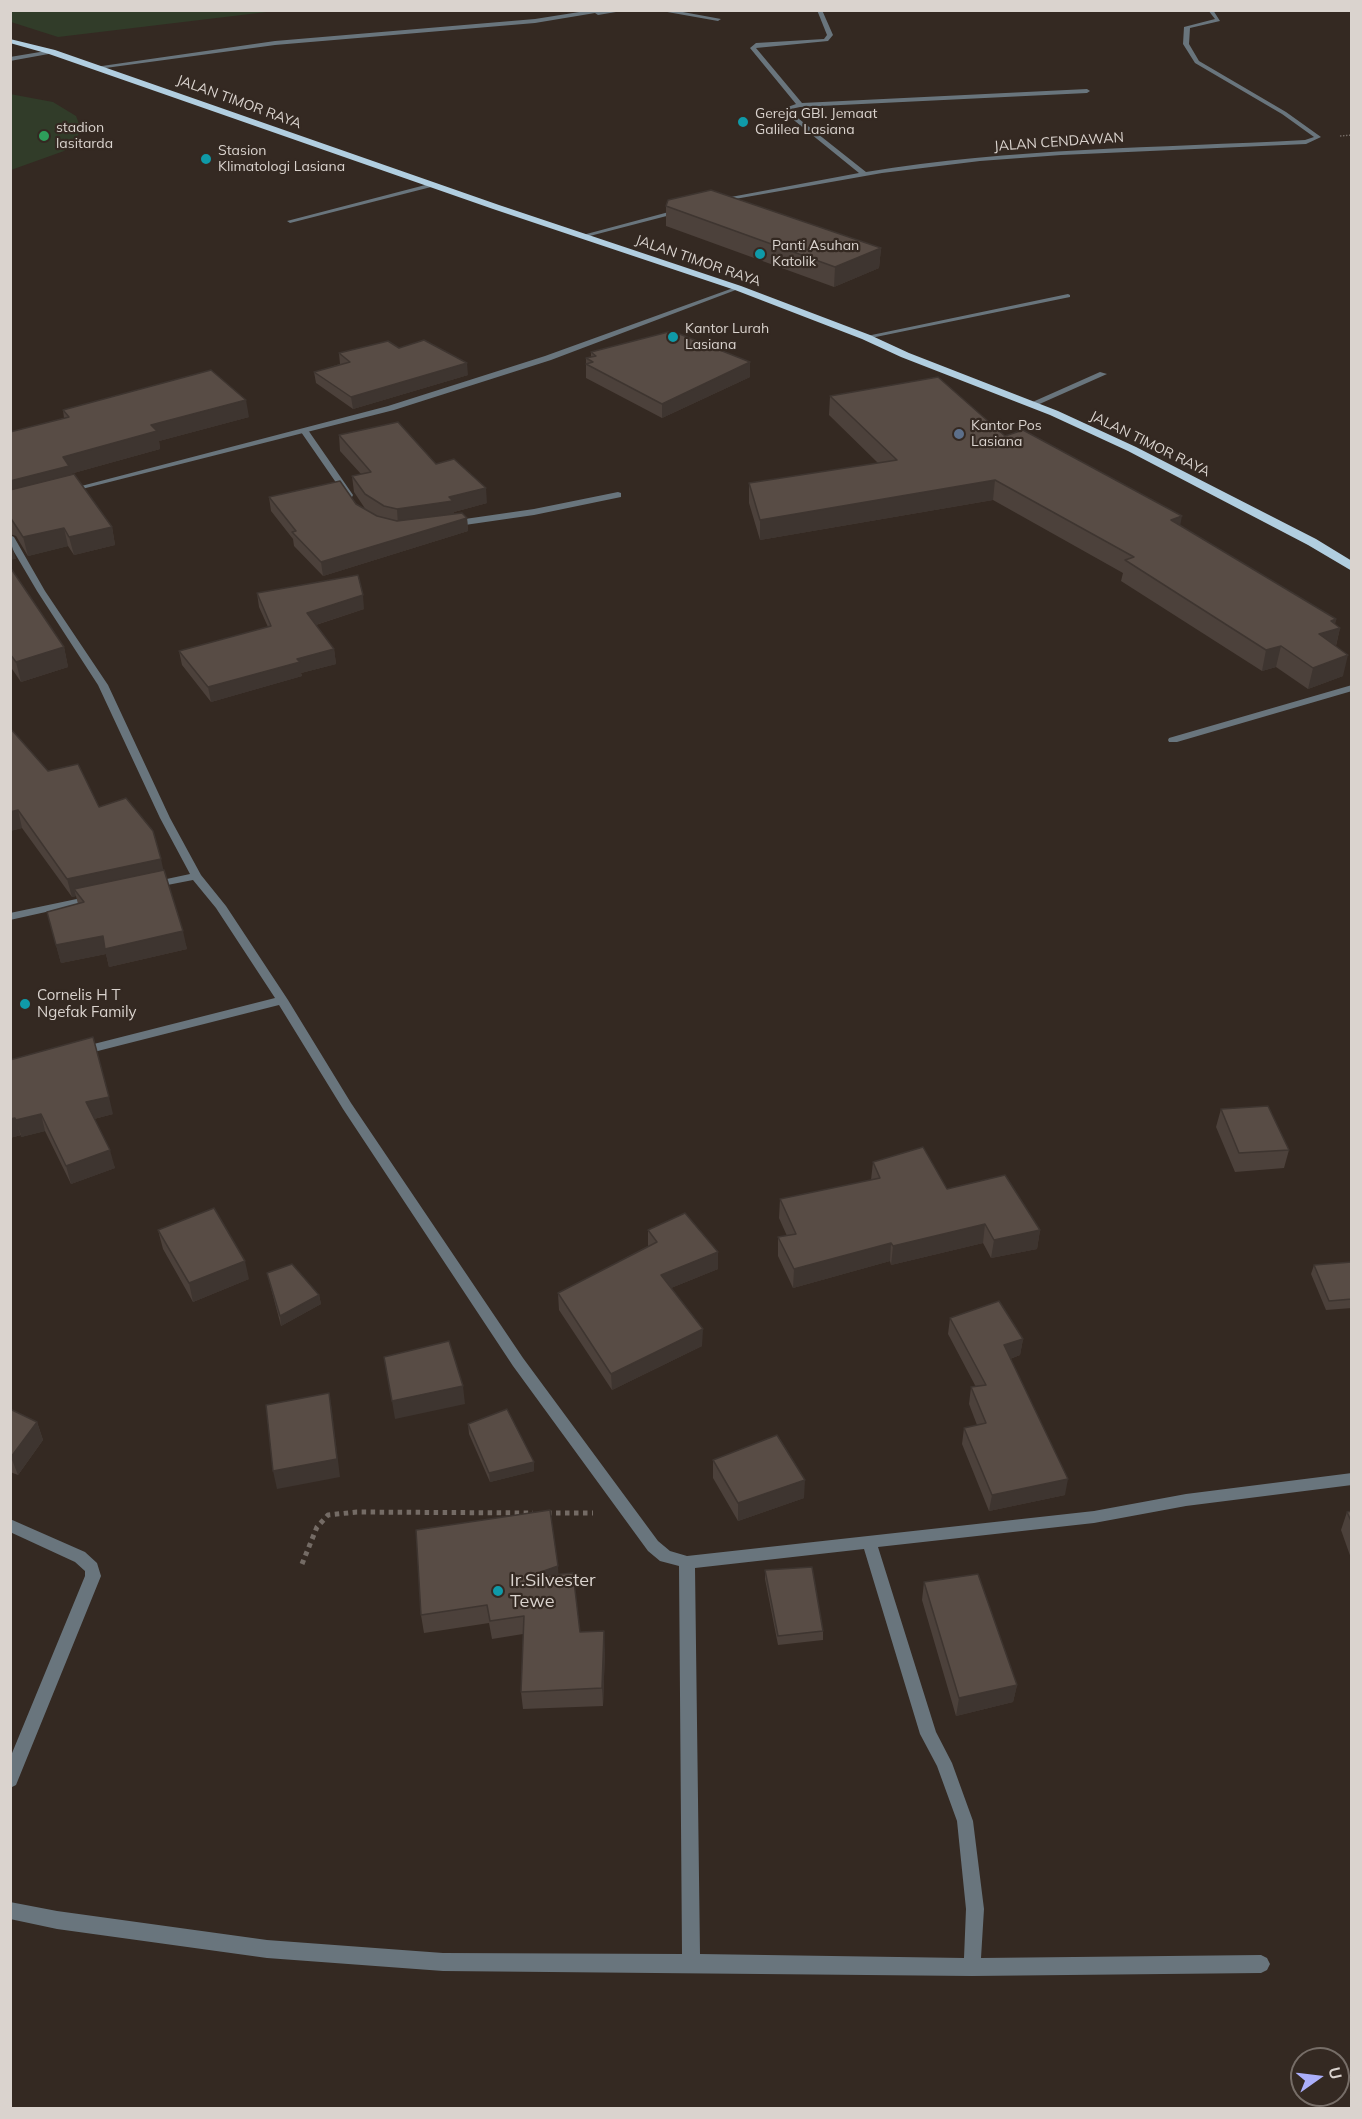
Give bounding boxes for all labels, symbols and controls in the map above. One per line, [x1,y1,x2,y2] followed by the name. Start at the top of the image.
[174,72,304,132] street label: JALAN TIMOR RAYA
[755,106,877,138] place label: Gereja GBI. Jemaat Galilea Lasiana
[736,115,750,129] marker: Gereja GBI. Jemaat Galilea Lasiana
[56,120,113,152] place label: stadion lasitarda
[37,129,51,143] marker: stadion lasitarda
[993,129,1125,155] street label: JALAN CENDAWAN
[218,143,345,176] place label: Stasion Klimatologi Lasiana
[199,152,213,166] marker: Stasion Klimatologi Lasiana
[633,232,763,290] street label: JALAN TIMOR RAYA
[772,238,859,270] place label: Panti Asuhan Katolik
[753,247,767,261] marker: Panti Asuhan Katolik
[685,321,769,354] place label: Kantor Lurah Lasiana
[666,330,680,344] marker: Kantor Lurah Lasiana
[1087,408,1213,480] street label: JALAN TIMOR RAYA
[971,418,1042,450] place label: Kantor Pos Lasiana
[952,427,966,441] marker: Kantor Pos Lasiana
[37,986,136,1021] place label: Cornelis H T Ngefak Family
[18,997,32,1011] marker: Cornelis H T Ngefak Family
[510,1570,595,1612] place label: Ir.Silvester Tewe
[491,1584,505,1598] marker: Ir.Silvester Tewe
[1290,2047,1350,2107] north arrow
[1324,2065,1347,2081] text: U

